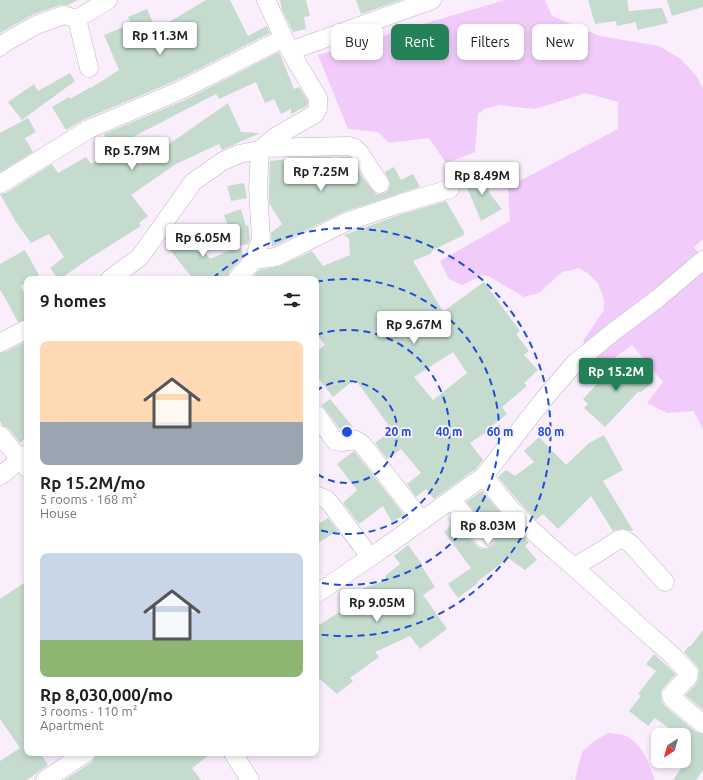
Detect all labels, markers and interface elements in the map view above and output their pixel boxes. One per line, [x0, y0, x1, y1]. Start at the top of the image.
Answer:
pin: Rp 11.3M [119, 22, 201, 56]
chip: Buy [331, 24, 383, 60]
chip: Rent [391, 24, 449, 60]
chip: Filters [457, 24, 524, 60]
chip: New [532, 24, 588, 60]
text: Rp 11.3M [132, 28, 188, 42]
pin: Rp 5.79M [91, 137, 173, 171]
text: Rp 5.79M [104, 143, 160, 157]
pin: Rp 7.25M [280, 158, 362, 192]
pin: Rp 8.49M [441, 162, 523, 196]
text: Rp 7.25M [293, 164, 349, 178]
text: Rp 8.49M [454, 168, 510, 182]
pin: Rp 6.05M [162, 224, 244, 258]
text: Rp 6.05M [175, 230, 231, 244]
icon: filters [281, 289, 303, 311]
text: 9 homes [40, 291, 106, 310]
pin: Rp 9.67M [373, 311, 455, 345]
text: Rp 9.67M [386, 317, 442, 331]
pin: Rp 15.2M [575, 358, 657, 392]
text: Rp 15.2M [588, 364, 644, 378]
icon: home [136, 367, 208, 439]
centre of rings [340, 425, 354, 439]
text: 20 m [385, 425, 411, 438]
text: 40 m [436, 425, 462, 438]
text: 60 m [487, 425, 513, 438]
text: 80 m [538, 425, 564, 438]
text: Rp 15.2M/mo [40, 473, 145, 492]
text: 5 rooms · 168 m² [40, 492, 137, 506]
text: House [40, 506, 77, 520]
pin: Rp 8.03M [447, 512, 529, 546]
text: Rp 8.03M [460, 518, 516, 532]
icon: home [136, 579, 208, 651]
pin: Rp 9.05M [336, 589, 418, 623]
text: Rp 9.05M [349, 595, 405, 609]
text: Rp 8,030,000/mo [40, 685, 173, 704]
text: 3 rooms · 110 m² [40, 704, 137, 718]
text: Apartment [40, 718, 104, 732]
north arrow [651, 728, 691, 768]
map controls [651, 728, 691, 768]

